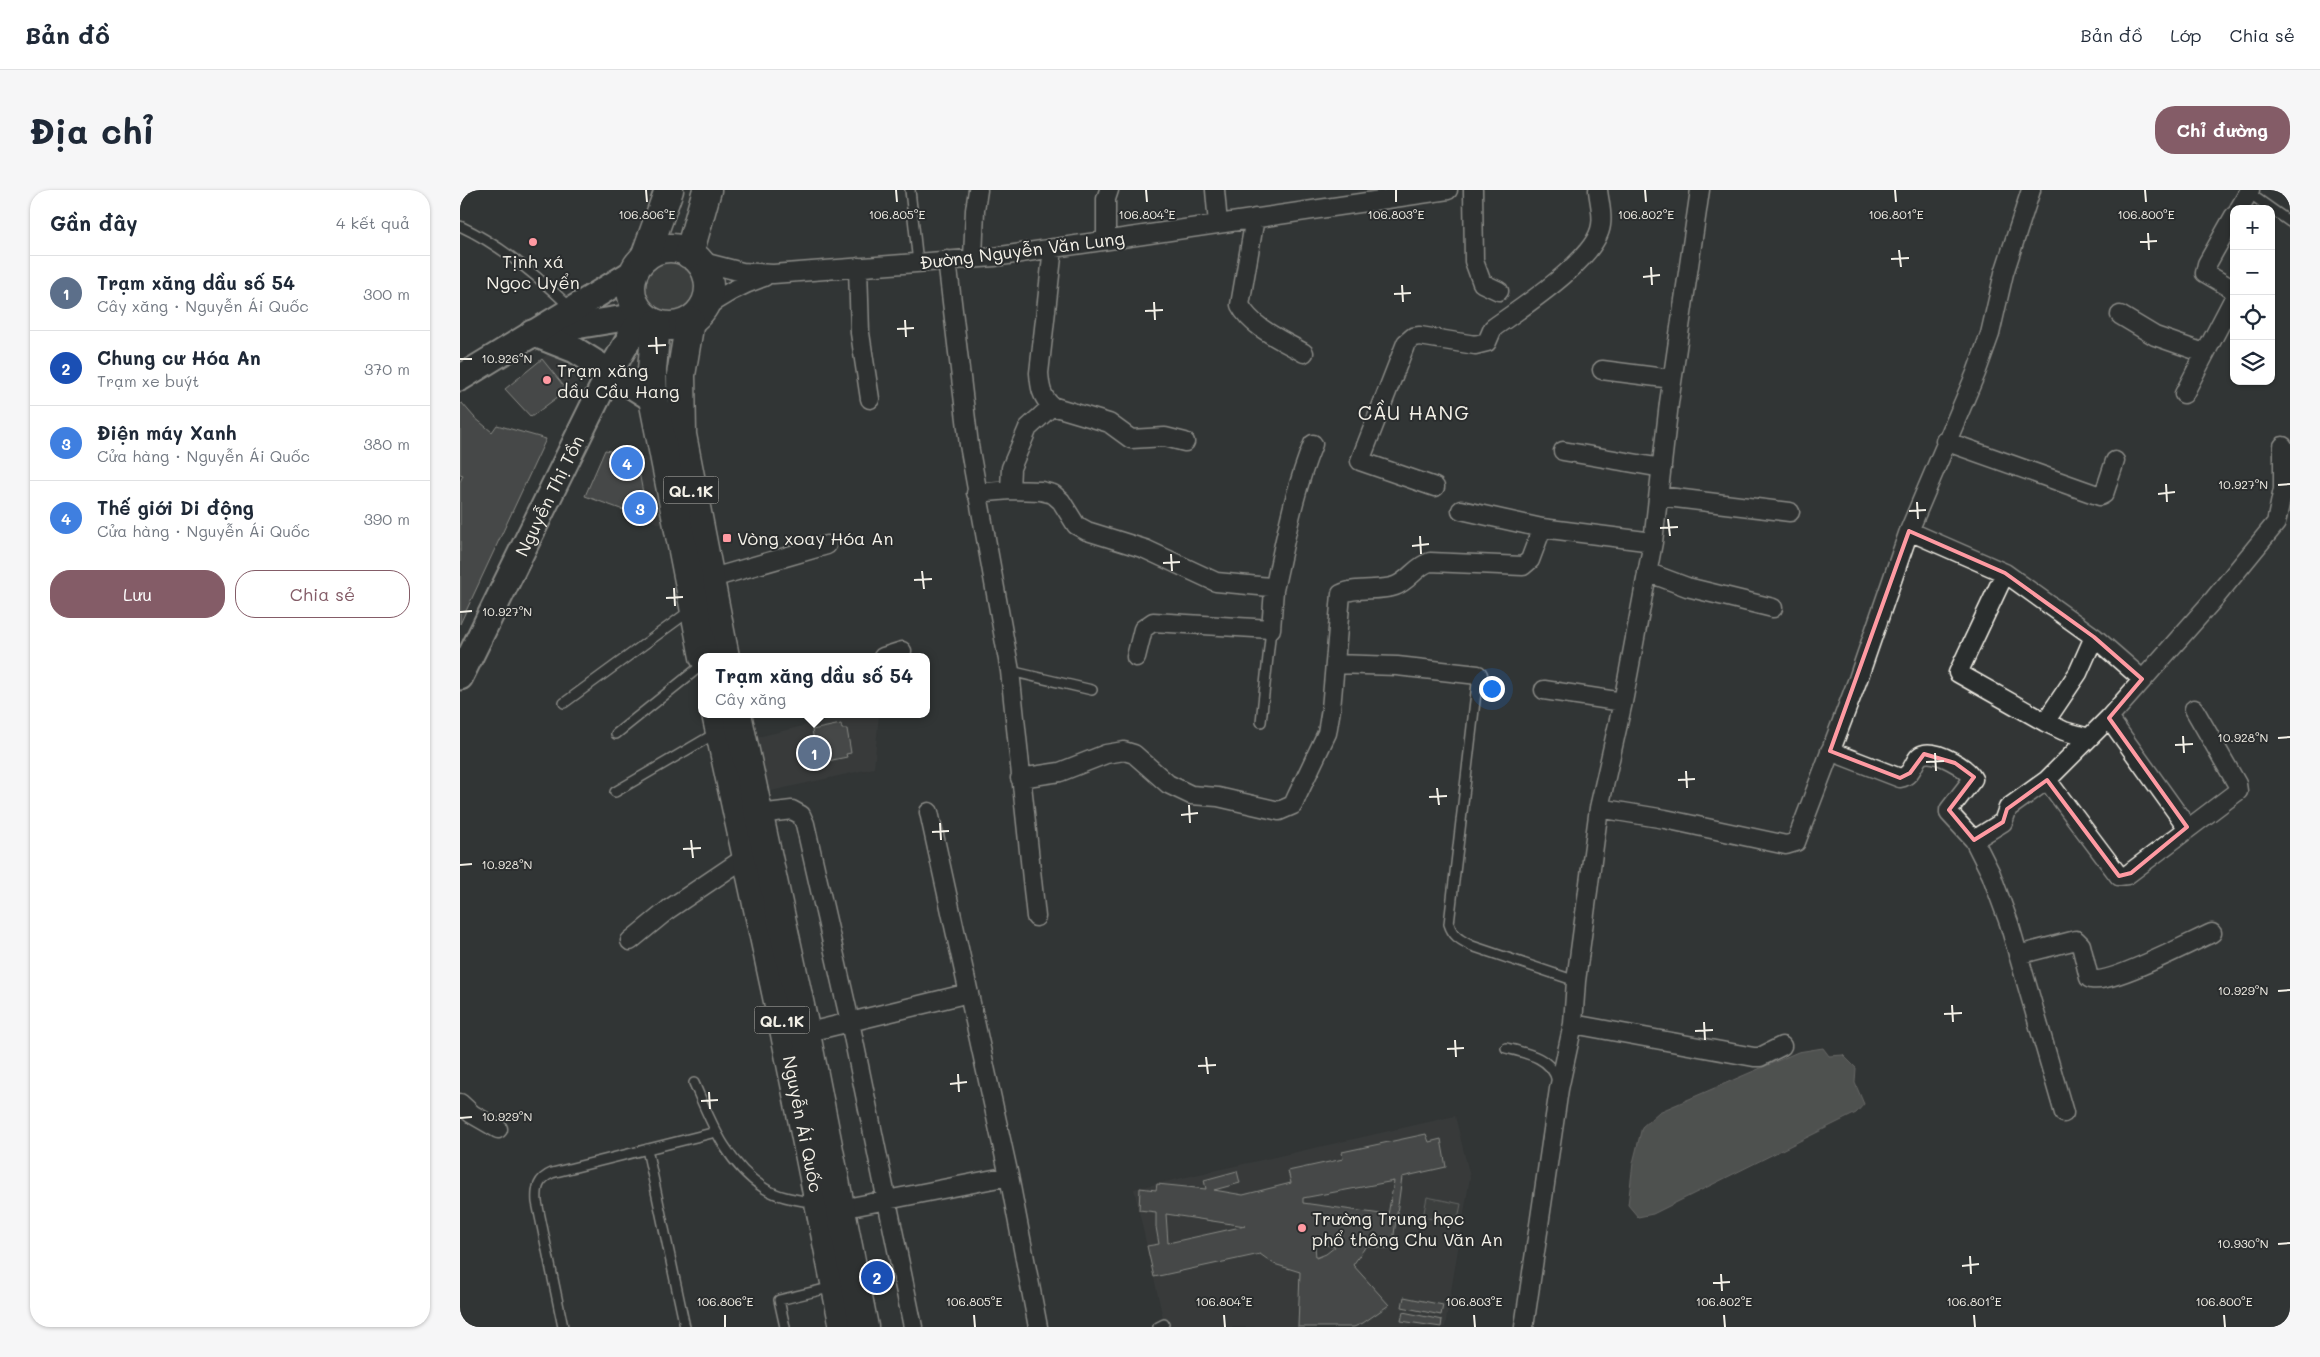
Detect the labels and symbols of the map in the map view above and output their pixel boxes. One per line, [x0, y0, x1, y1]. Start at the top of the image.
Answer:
text: 106.806°E [619, 206, 676, 222]
text: 106.805°E [869, 206, 925, 222]
text: 106.804°E [1119, 206, 1176, 222]
text: 106.803°E [1368, 206, 1425, 222]
text: 106.802°E [1618, 206, 1674, 222]
text: 106.801°E [1868, 206, 1924, 222]
text: 106.800°E [2117, 206, 2175, 222]
street label: Đường Nguyễn Văn Lung [918, 226, 1126, 274]
marker: Tịnh xá Ngọc Uyển [527, 236, 539, 248]
place label: Tịnh xá Ngọc Uyển [486, 249, 580, 294]
text: 10.926°N [482, 350, 532, 366]
place label: Trạm xăng dầu Cầu Hang [557, 358, 679, 403]
marker: Trạm xăng dầu Cầu Hang [541, 374, 553, 386]
district label: CẦU HANG [1358, 399, 1470, 425]
street label: Nguyễn Thị Tồn [509, 431, 589, 560]
pin: 4 [611, 444, 643, 482]
road number: QL.1K [664, 476, 718, 504]
text: 10.927°N [2218, 476, 2268, 492]
pin: 3 [624, 489, 656, 527]
place label: Vòng xoay Hóa An [737, 526, 893, 550]
marker: Vòng xoay Hóa An [721, 532, 733, 544]
text: 10.927°N [482, 603, 532, 619]
your location [1479, 676, 1505, 702]
text: 10.928°N [2218, 729, 2268, 745]
pin: 1 [798, 734, 830, 772]
text: 10.928°N [482, 856, 532, 872]
text: 10.929°N [2218, 982, 2268, 998]
road number: QL.1K [754, 1006, 810, 1034]
street label: Nguyễn Ái Quốc [778, 1053, 829, 1194]
text: 10.929°N [482, 1108, 532, 1124]
place label: Trường Trung học phổ thông Chu Văn An [1312, 1206, 1503, 1251]
marker: Trường Trung học phổ thông Chu Văn An [1296, 1222, 1308, 1234]
text: 10.930°N [2217, 1235, 2269, 1251]
pin: 2 [861, 1258, 893, 1296]
text: 106.806°E [697, 1293, 754, 1309]
text: 106.805°E [946, 1293, 1002, 1309]
text: 106.804°E [1196, 1293, 1253, 1309]
text: 106.803°E [1446, 1293, 1503, 1309]
text: 106.802°E [1696, 1293, 1752, 1309]
text: 106.801°E [1946, 1293, 2002, 1309]
text: 106.800°E [2195, 1293, 2253, 1309]

